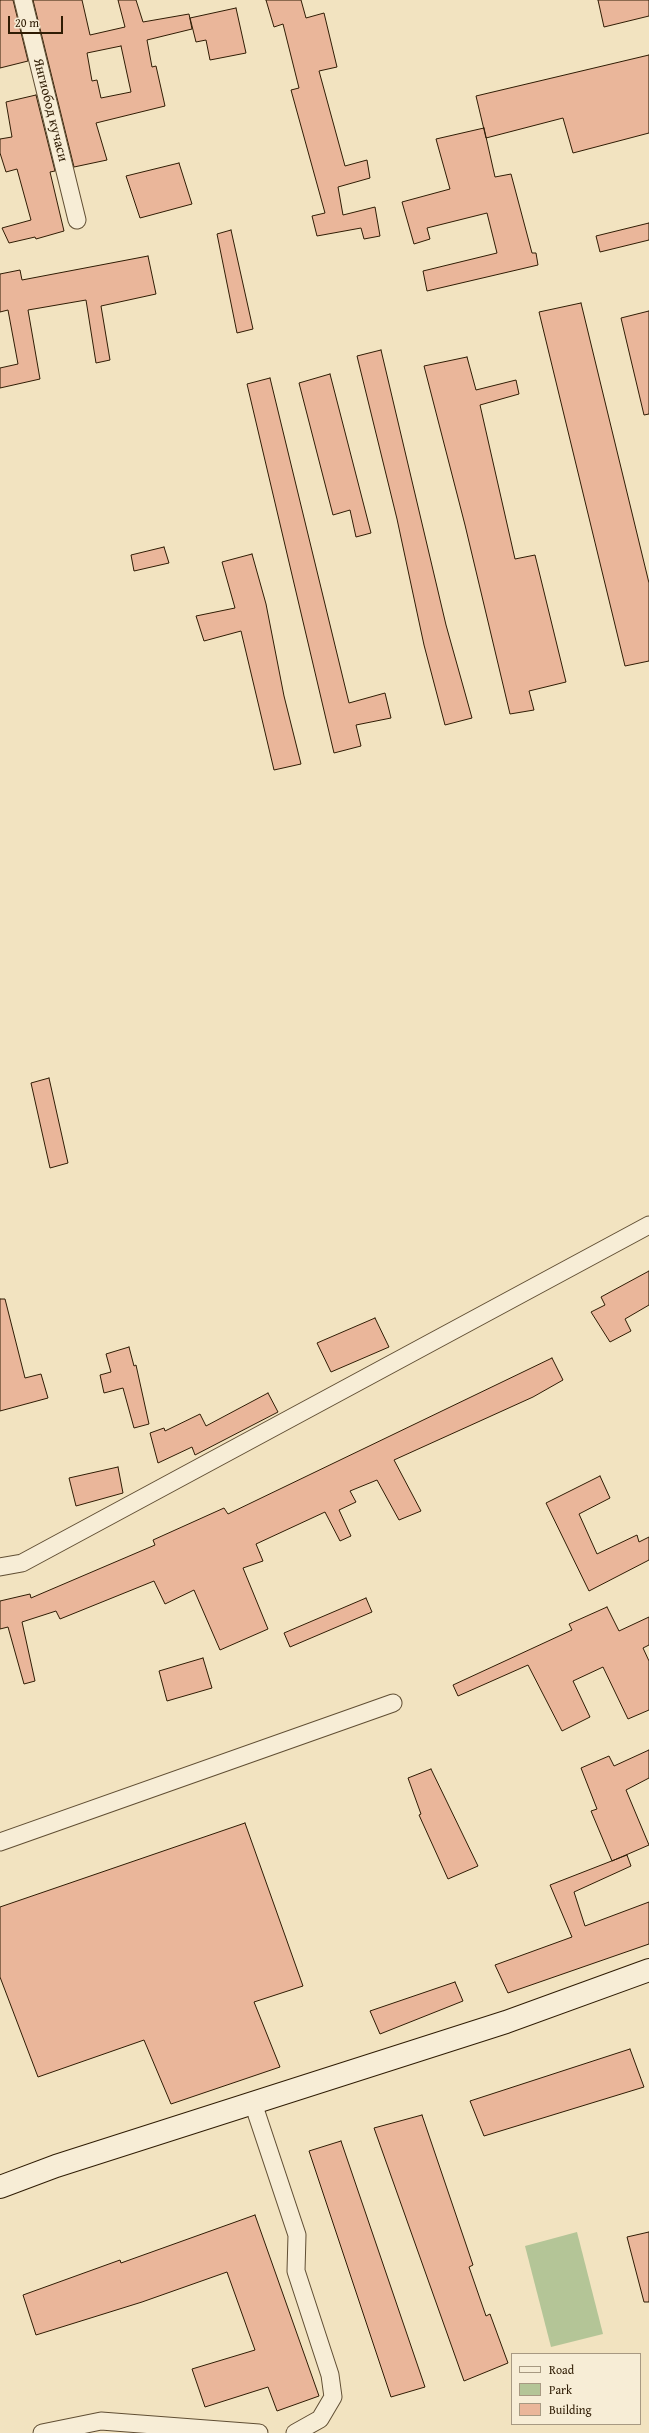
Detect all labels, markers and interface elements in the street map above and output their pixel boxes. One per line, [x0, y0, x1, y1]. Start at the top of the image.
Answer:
scale bar [10, 8, 65, 34]
text: 20 m [15, 14, 39, 31]
street label: Янгиобод кучаси [29, 57, 71, 163]
legend [511, 2353, 641, 2425]
text: Road [549, 2361, 574, 2378]
text: Park [549, 2381, 572, 2398]
text: Building [549, 2401, 592, 2418]

